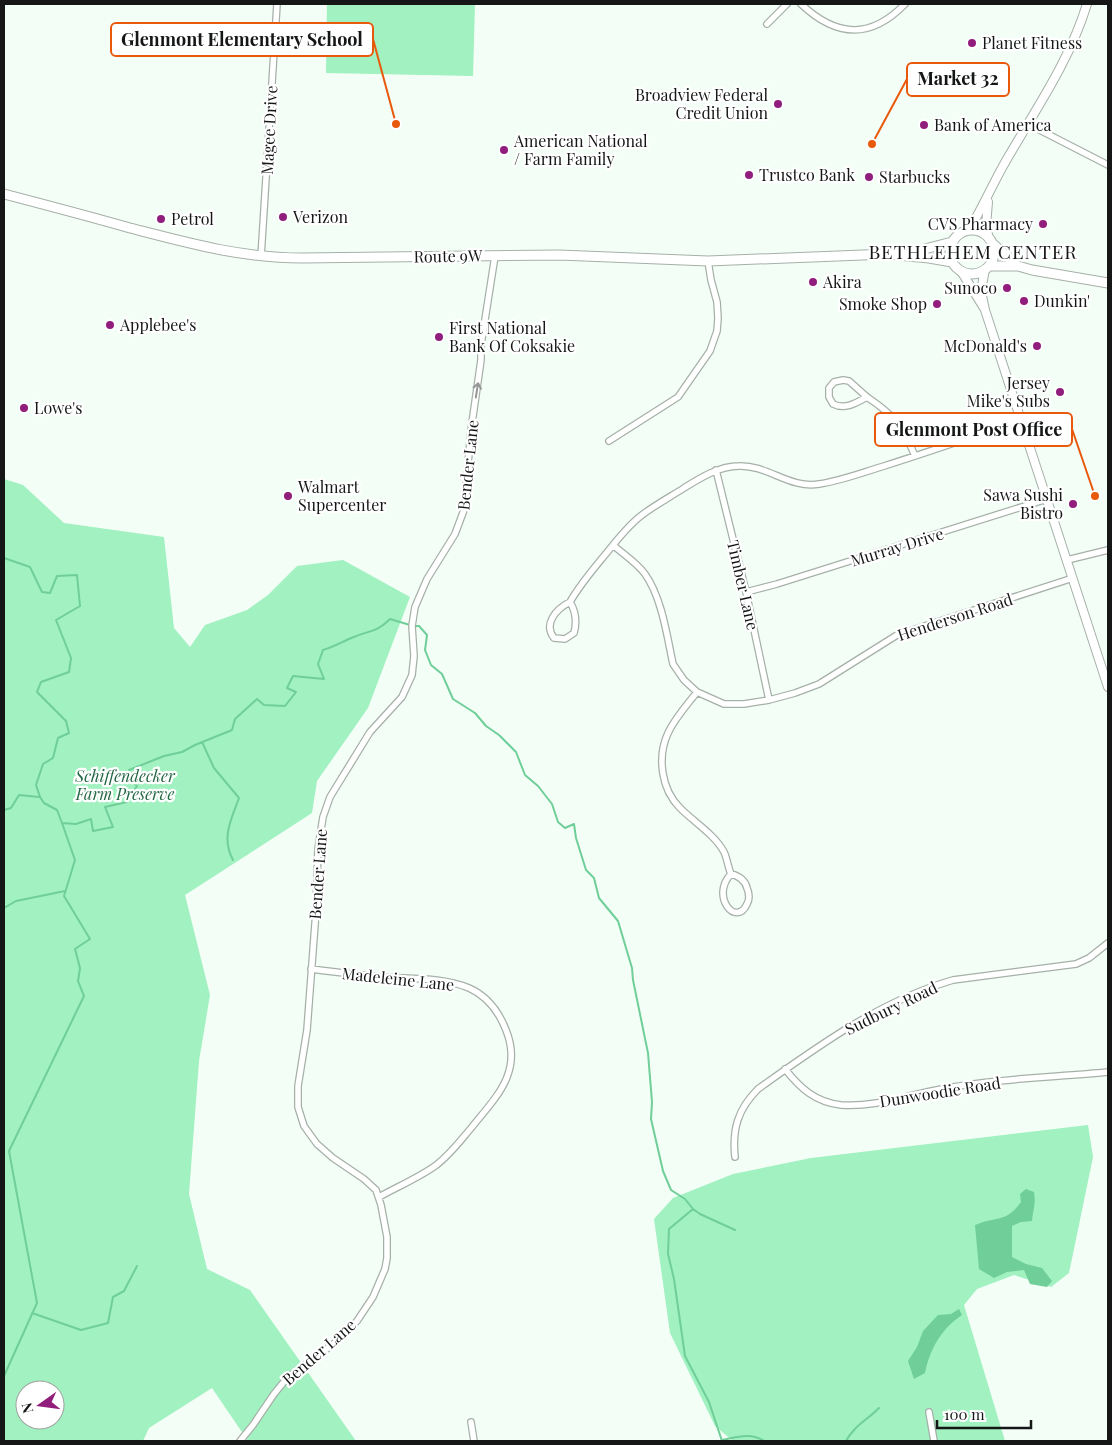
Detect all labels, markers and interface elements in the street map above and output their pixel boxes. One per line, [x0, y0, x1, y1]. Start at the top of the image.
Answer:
callout: Glenmont Elementary School [111, 23, 373, 56]
text: Glenmont Elementary School [121, 27, 363, 51]
place label: Planet Fitness [982, 32, 1082, 53]
marker: Planet Fitness [966, 37, 978, 49]
callout: Market 32 [907, 63, 1009, 96]
text: Market 32 [917, 66, 999, 90]
place label: Broadview Federal Credit Union [635, 84, 768, 123]
street label: Magee Drive [256, 85, 281, 175]
marker: Broadview Federal Credit Union [772, 98, 784, 110]
place label: Bank of America [934, 114, 1052, 135]
marker: Bank of America [918, 119, 930, 131]
place label: American National / Farm Family [513, 130, 648, 169]
marker: American National / Farm Family [498, 144, 510, 156]
place label: Trustco Bank [759, 164, 855, 185]
place label: Starbucks [879, 166, 950, 187]
marker: Trustco Bank [743, 169, 755, 181]
marker: Starbucks [863, 171, 875, 183]
place label: Verizon [292, 206, 348, 227]
place label: Petrol [171, 208, 214, 229]
marker: Verizon [277, 211, 289, 223]
marker: Petrol [155, 213, 167, 225]
place label: CVS Pharmacy [928, 213, 1033, 234]
marker: CVS Pharmacy [1037, 218, 1049, 230]
district label: BETHLEHEM CENTER [868, 238, 1078, 264]
street label: Route 9W [413, 244, 483, 267]
place label: Akira [822, 271, 862, 292]
marker: Akira [807, 276, 819, 288]
place label: Sunoco [944, 277, 997, 298]
marker: Sunoco [1001, 282, 1013, 294]
place label: Dunkin' [1034, 290, 1090, 311]
place label: Smoke Shop [839, 293, 927, 314]
marker: Dunkin' [1018, 295, 1030, 307]
marker: Smoke Shop [931, 298, 943, 310]
place label: Applebee's [119, 314, 196, 335]
place label: First National Bank Of Coksakie [449, 317, 575, 356]
marker: Applebee's [104, 319, 116, 331]
marker: First National Bank Of Coksakie [433, 331, 445, 343]
place label: McDonald's [944, 335, 1027, 356]
marker: McDonald's [1031, 340, 1043, 352]
place label: Jersey Mike's Subs [967, 372, 1050, 411]
one-way arrow [472, 382, 482, 398]
marker: Jersey Mike's Subs [1054, 386, 1066, 398]
place label: Lowe's [34, 397, 82, 418]
marker: Lowe's [18, 402, 30, 414]
callout: Glenmont Post Office [875, 413, 1072, 446]
text: Glenmont Post Office [886, 417, 1062, 441]
street label: Bender Lane [452, 419, 483, 511]
place label: Walmart Supercenter [297, 476, 386, 515]
place label: Sawa Sushi Bistro [983, 484, 1063, 523]
marker: Walmart Supercenter [282, 490, 294, 502]
marker: Sawa Sushi Bistro [1067, 498, 1079, 510]
street label: Murray Drive [848, 522, 946, 571]
street label: Timber Lane [723, 538, 764, 632]
street label: Henderson Road [895, 588, 1015, 645]
park label: Schiffendecker Farm Preserve [74, 765, 176, 804]
street label: Bender Lane [304, 828, 331, 920]
street label: Madeleine Lane [341, 962, 455, 995]
street label: Sudbury Road [841, 976, 941, 1039]
street label: Dunwoodie Road [878, 1072, 1002, 1111]
street label: Bender Lane [278, 1314, 360, 1389]
north arrow [15, 1380, 65, 1430]
scale bar [937, 1398, 1031, 1430]
text: N [16, 1401, 37, 1415]
text: 100 m [944, 1404, 985, 1424]

